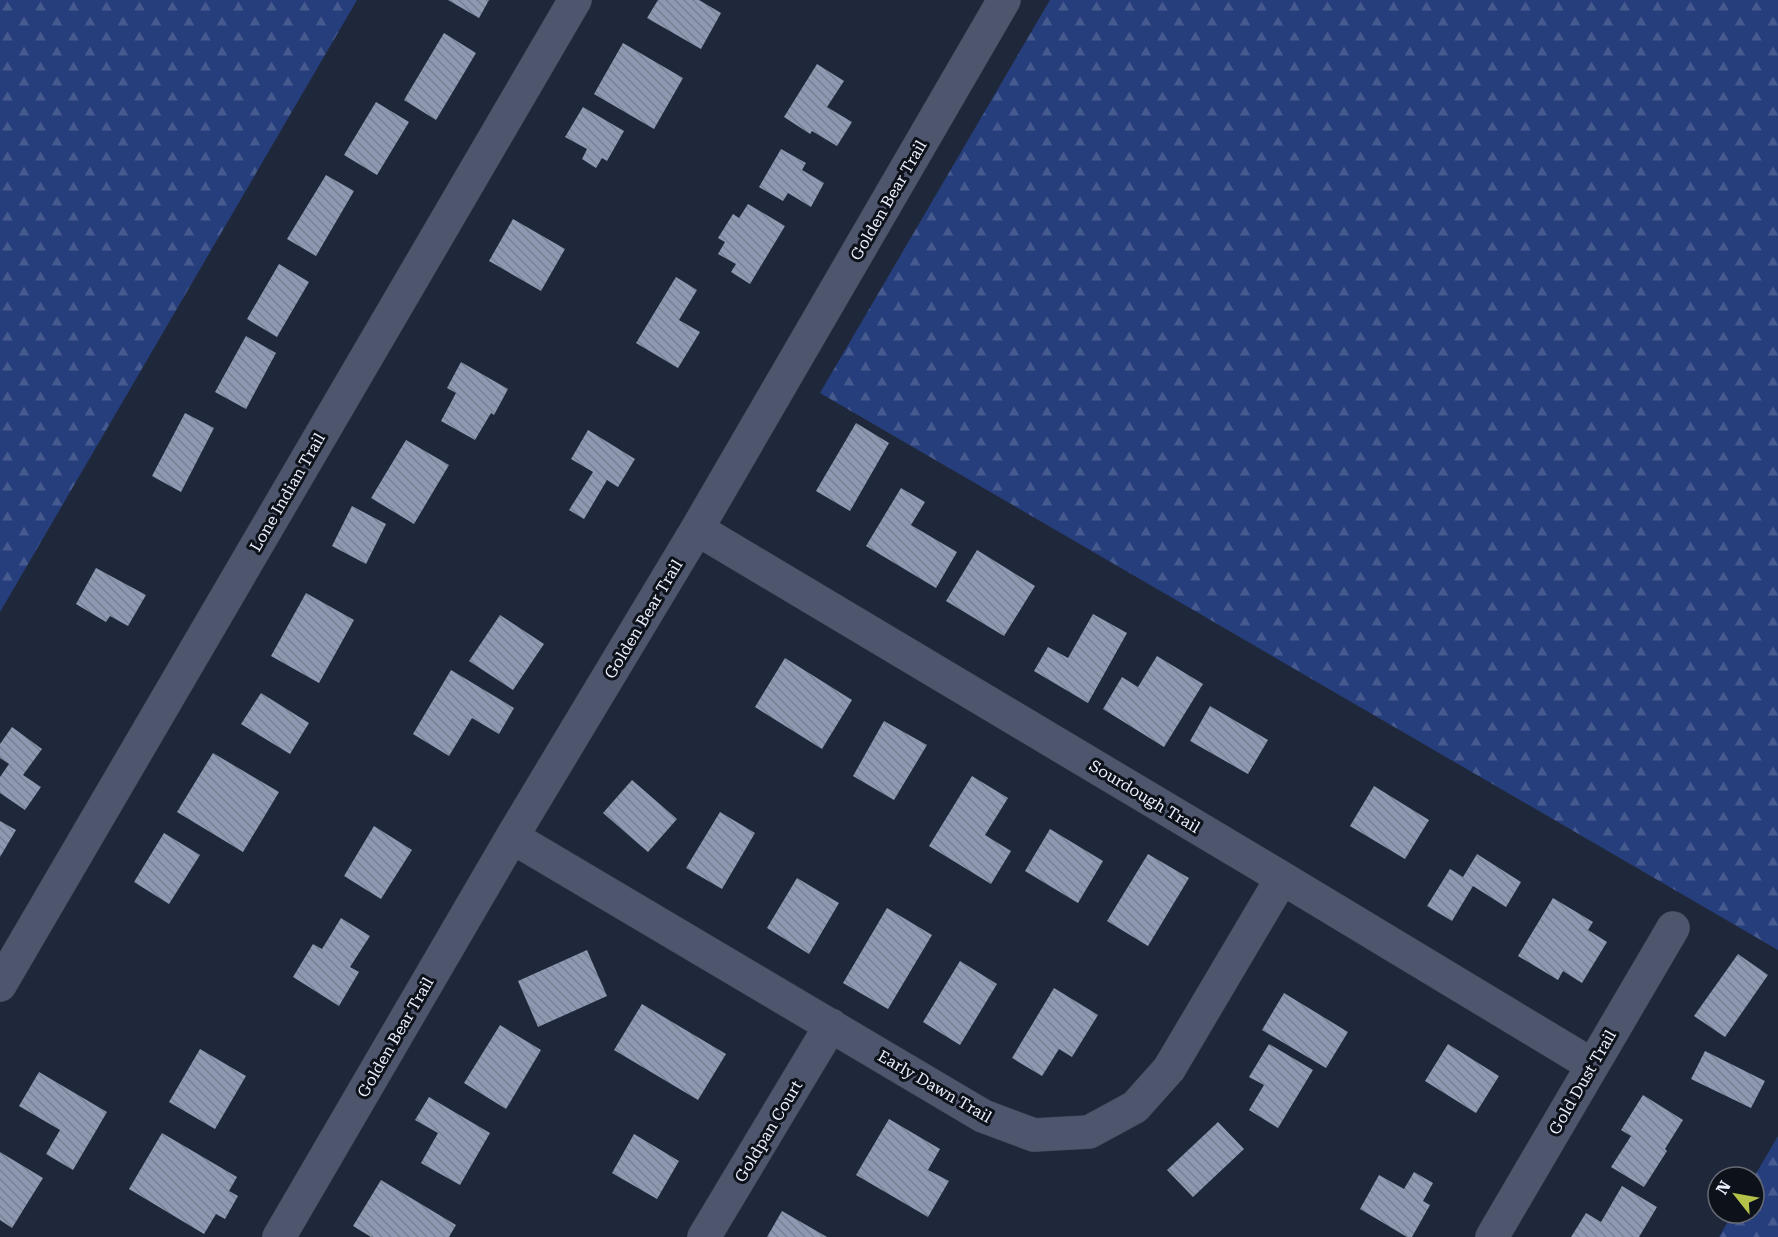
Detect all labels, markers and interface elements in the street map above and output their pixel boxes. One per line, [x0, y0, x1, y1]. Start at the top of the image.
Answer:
street label: Golden Bear Trail [846, 137, 931, 264]
street label: Lone Indian Trail [246, 430, 329, 555]
street label: Golden Bear Trail [600, 556, 686, 682]
street label: Sourdough Trail [1086, 756, 1204, 837]
street label: Golden Bear Trail [353, 974, 438, 1101]
street label: Gold Dust Trail [1545, 1027, 1620, 1138]
street label: Early Dawn Trail [875, 1046, 995, 1127]
street label: Goldpan Court [731, 1077, 806, 1186]
north arrow [1706, 1165, 1766, 1225]
text: N [1712, 1177, 1735, 1198]

